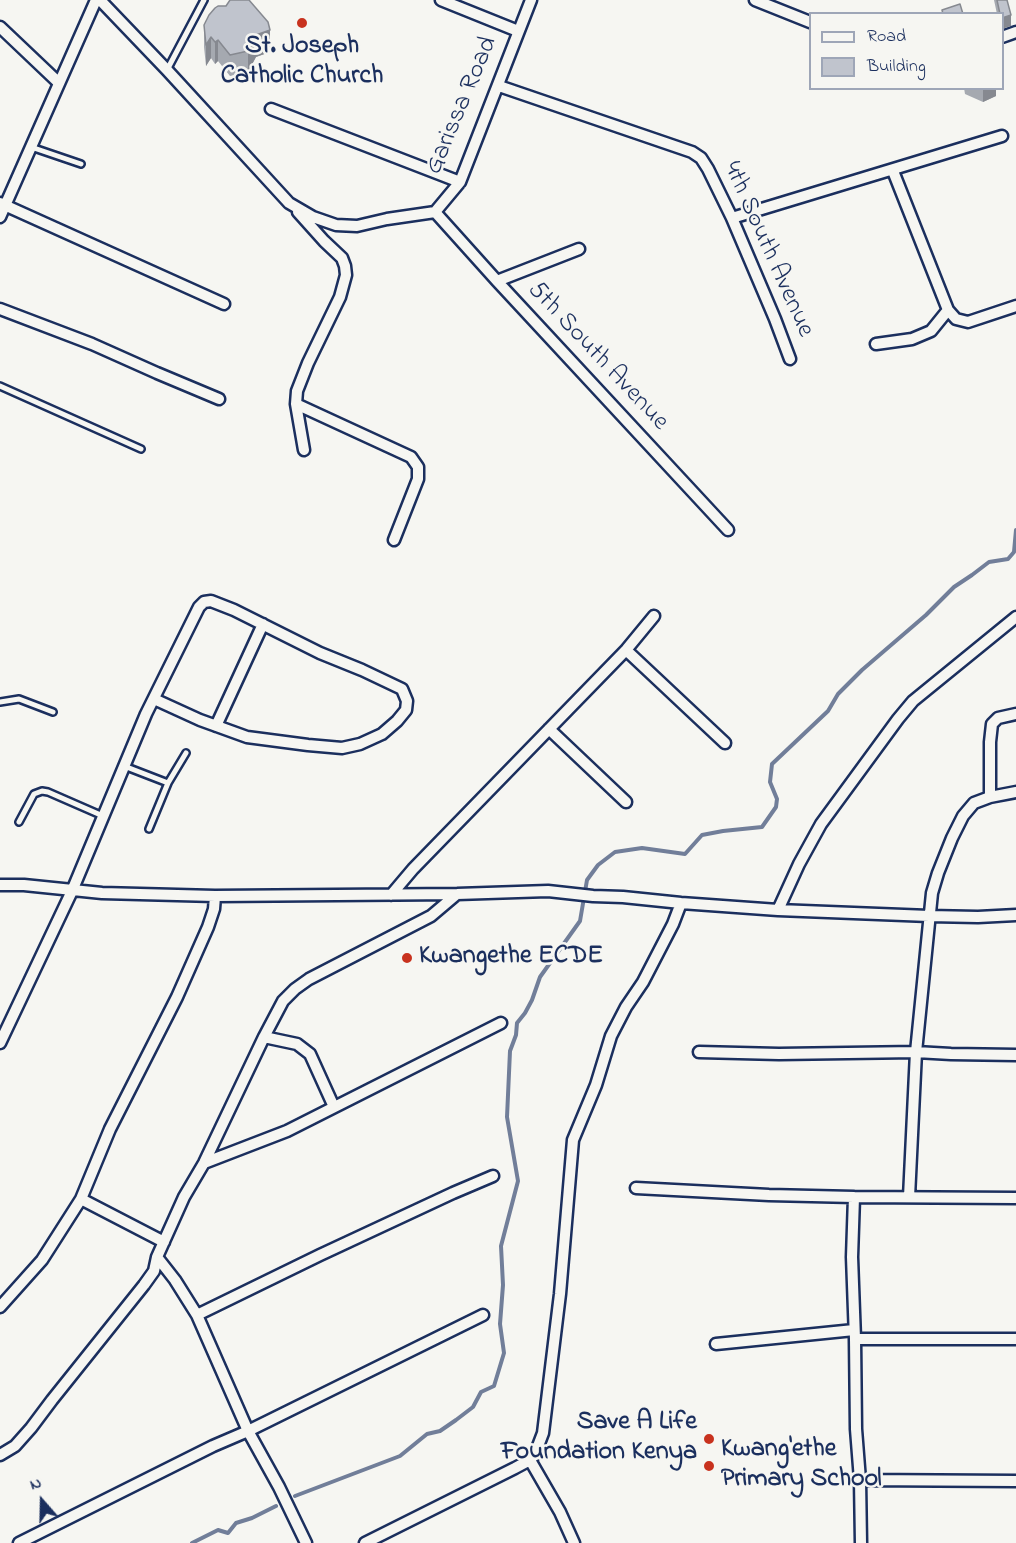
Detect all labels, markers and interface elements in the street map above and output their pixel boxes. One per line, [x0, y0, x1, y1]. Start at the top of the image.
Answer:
legend [809, 12, 1004, 90]
marker: St. Joseph Catholic Church [295, 16, 309, 30]
text: Road [867, 24, 906, 50]
place label: St. Joseph Catholic Church [221, 32, 383, 94]
street label: Garissa Road [420, 32, 506, 180]
text: Building [867, 54, 926, 80]
street label: 4th South Avenue [714, 157, 820, 343]
street label: 5th South Avenue [520, 276, 674, 438]
place label: Kwangethe ECDE [419, 942, 603, 974]
marker: Kwangethe ECDE [400, 951, 414, 965]
place label: Save A Life Foundation Kenya [501, 1408, 697, 1470]
marker: Save A Life Foundation Kenya [702, 1432, 716, 1446]
place label: Kwang'ethe Primary School [721, 1435, 882, 1496]
marker: Kwang'ethe Primary School [702, 1459, 716, 1473]
north arrow [12, 1471, 72, 1531]
text: N [27, 1471, 45, 1497]

